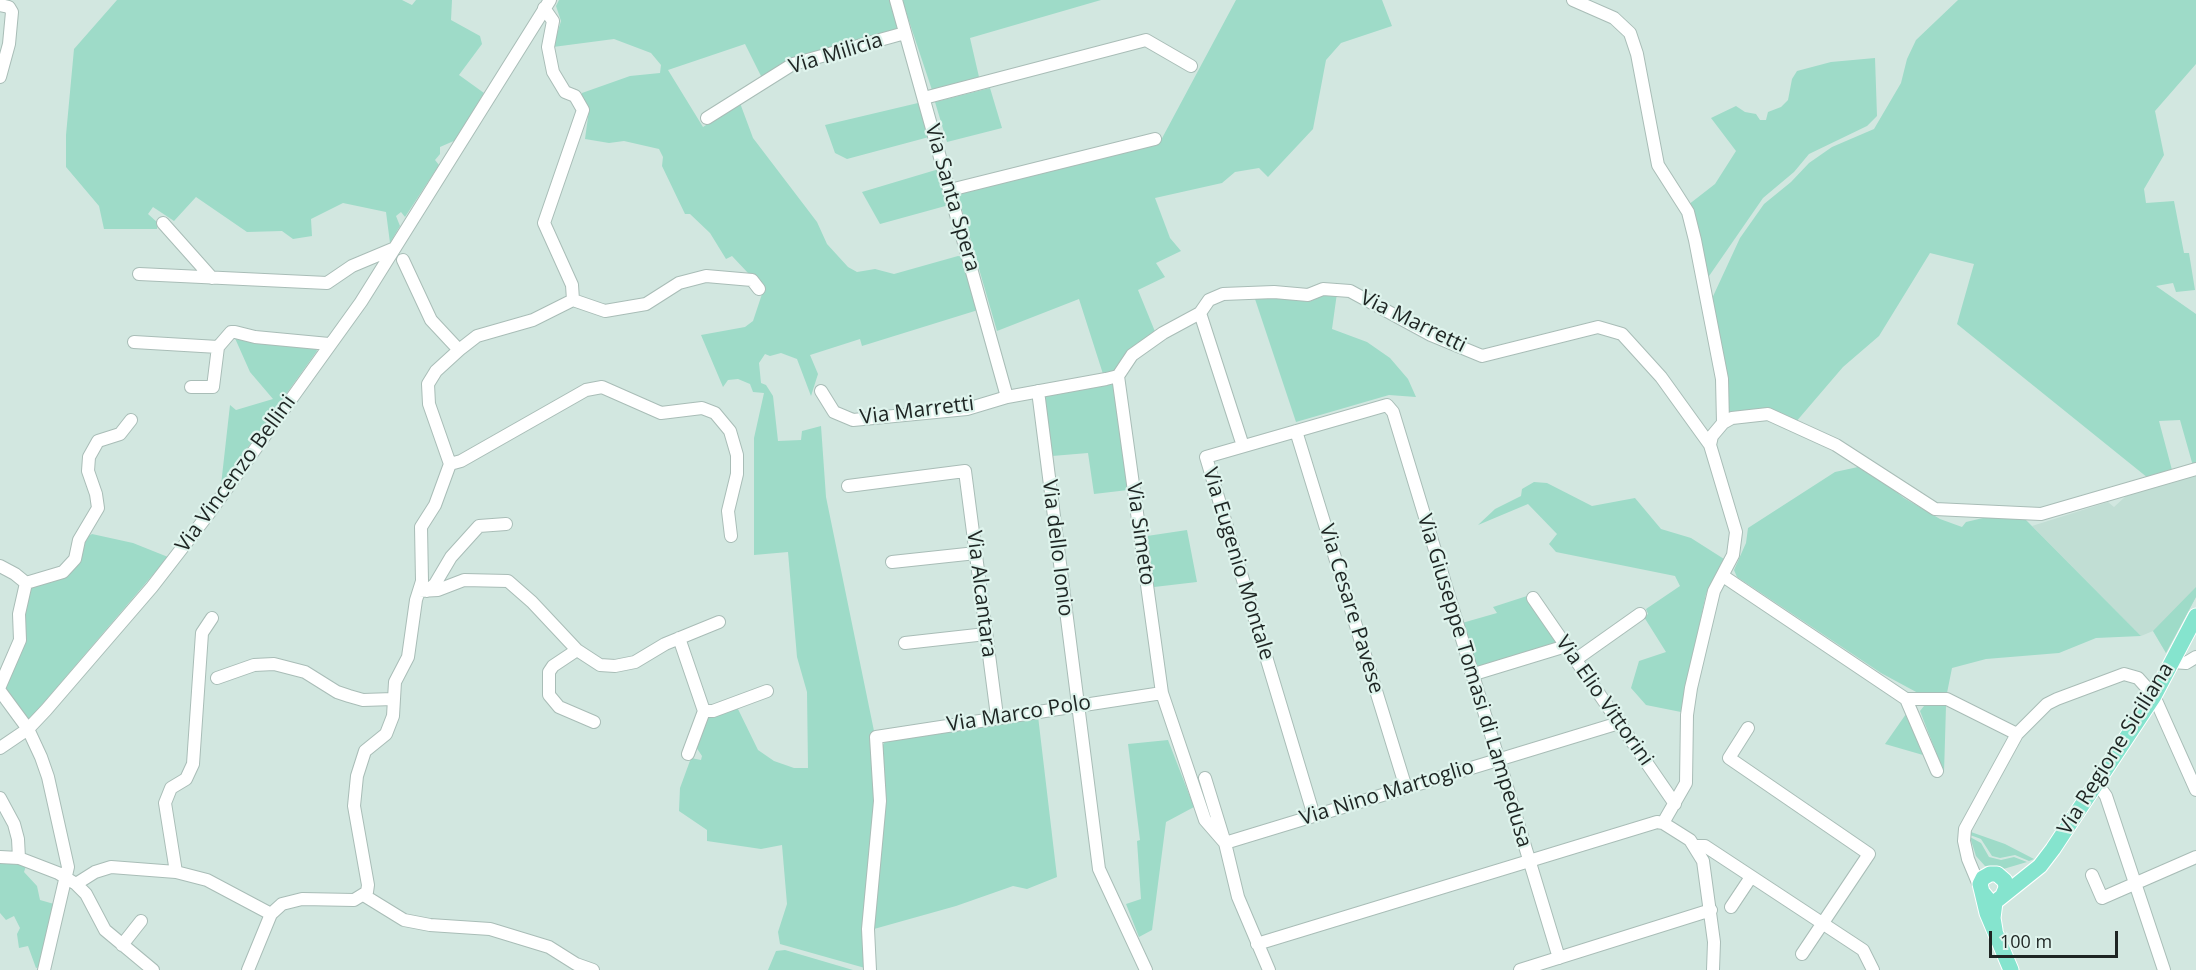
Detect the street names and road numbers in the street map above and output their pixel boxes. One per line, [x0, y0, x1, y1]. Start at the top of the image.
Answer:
street label: Via Milicia [786, 28, 886, 80]
street label: Via Santa Spera [919, 121, 985, 275]
street label: Via Marretti [1356, 286, 1470, 358]
street label: Via Vincenzo Bellini [171, 391, 301, 557]
street label: Via Marretti [859, 392, 975, 430]
street label: Via Eugenio Montale [1197, 465, 1279, 663]
street label: Via dello Ionio [1036, 478, 1078, 618]
street label: Via Simeto [1120, 481, 1160, 587]
street label: Via Giuseppe Tomasi di Lampedusa [1411, 511, 1537, 851]
street label: Via Cesare Pavese [1313, 521, 1389, 697]
street label: Via Alcantara [961, 529, 1001, 659]
street label: Via Elio Vittorini [1550, 631, 1658, 771]
street label: Via Regione Siciliana [2053, 658, 2179, 840]
street label: Via Marco Polo [945, 690, 1093, 738]
street label: Via Nino Martoglio [1297, 755, 1477, 831]

